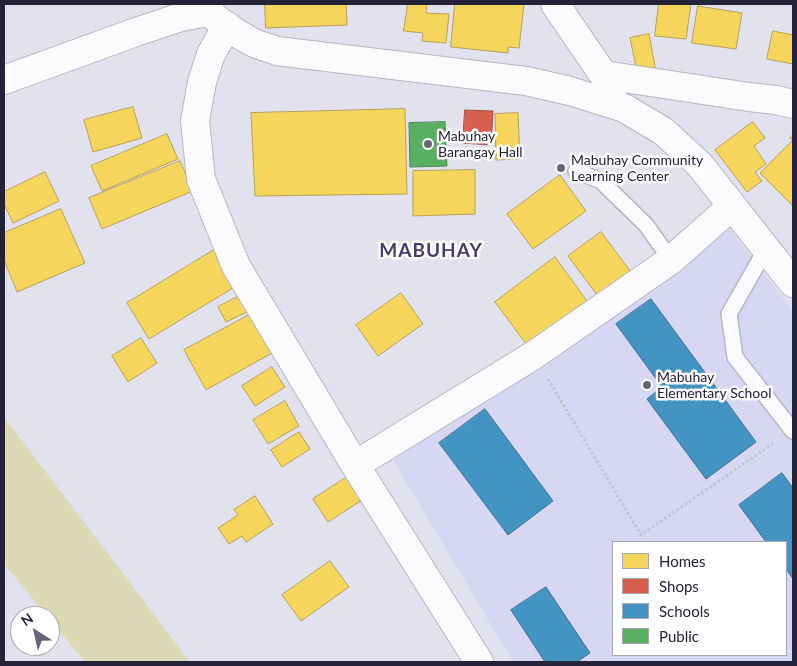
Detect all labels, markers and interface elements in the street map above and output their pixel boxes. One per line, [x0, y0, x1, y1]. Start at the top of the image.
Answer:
place label: Mabuhay Barangay Hall [438, 128, 523, 160]
marker: Mabuhay Barangay Hall [422, 138, 434, 150]
place label: Mabuhay Community Learning Center [571, 152, 703, 184]
marker: Mabuhay Community Learning Center [555, 162, 567, 174]
district label: MABUHAY [378, 240, 484, 262]
place label: Mabuhay Elementary School [657, 369, 771, 402]
marker: Mabuhay Elementary School [641, 379, 653, 391]
legend [612, 541, 787, 656]
text: Homes [659, 552, 705, 570]
text: Shops [659, 577, 699, 595]
text: Schools [659, 602, 710, 620]
north arrow [10, 606, 60, 656]
text: N [17, 609, 36, 629]
text: Public [659, 627, 699, 645]

